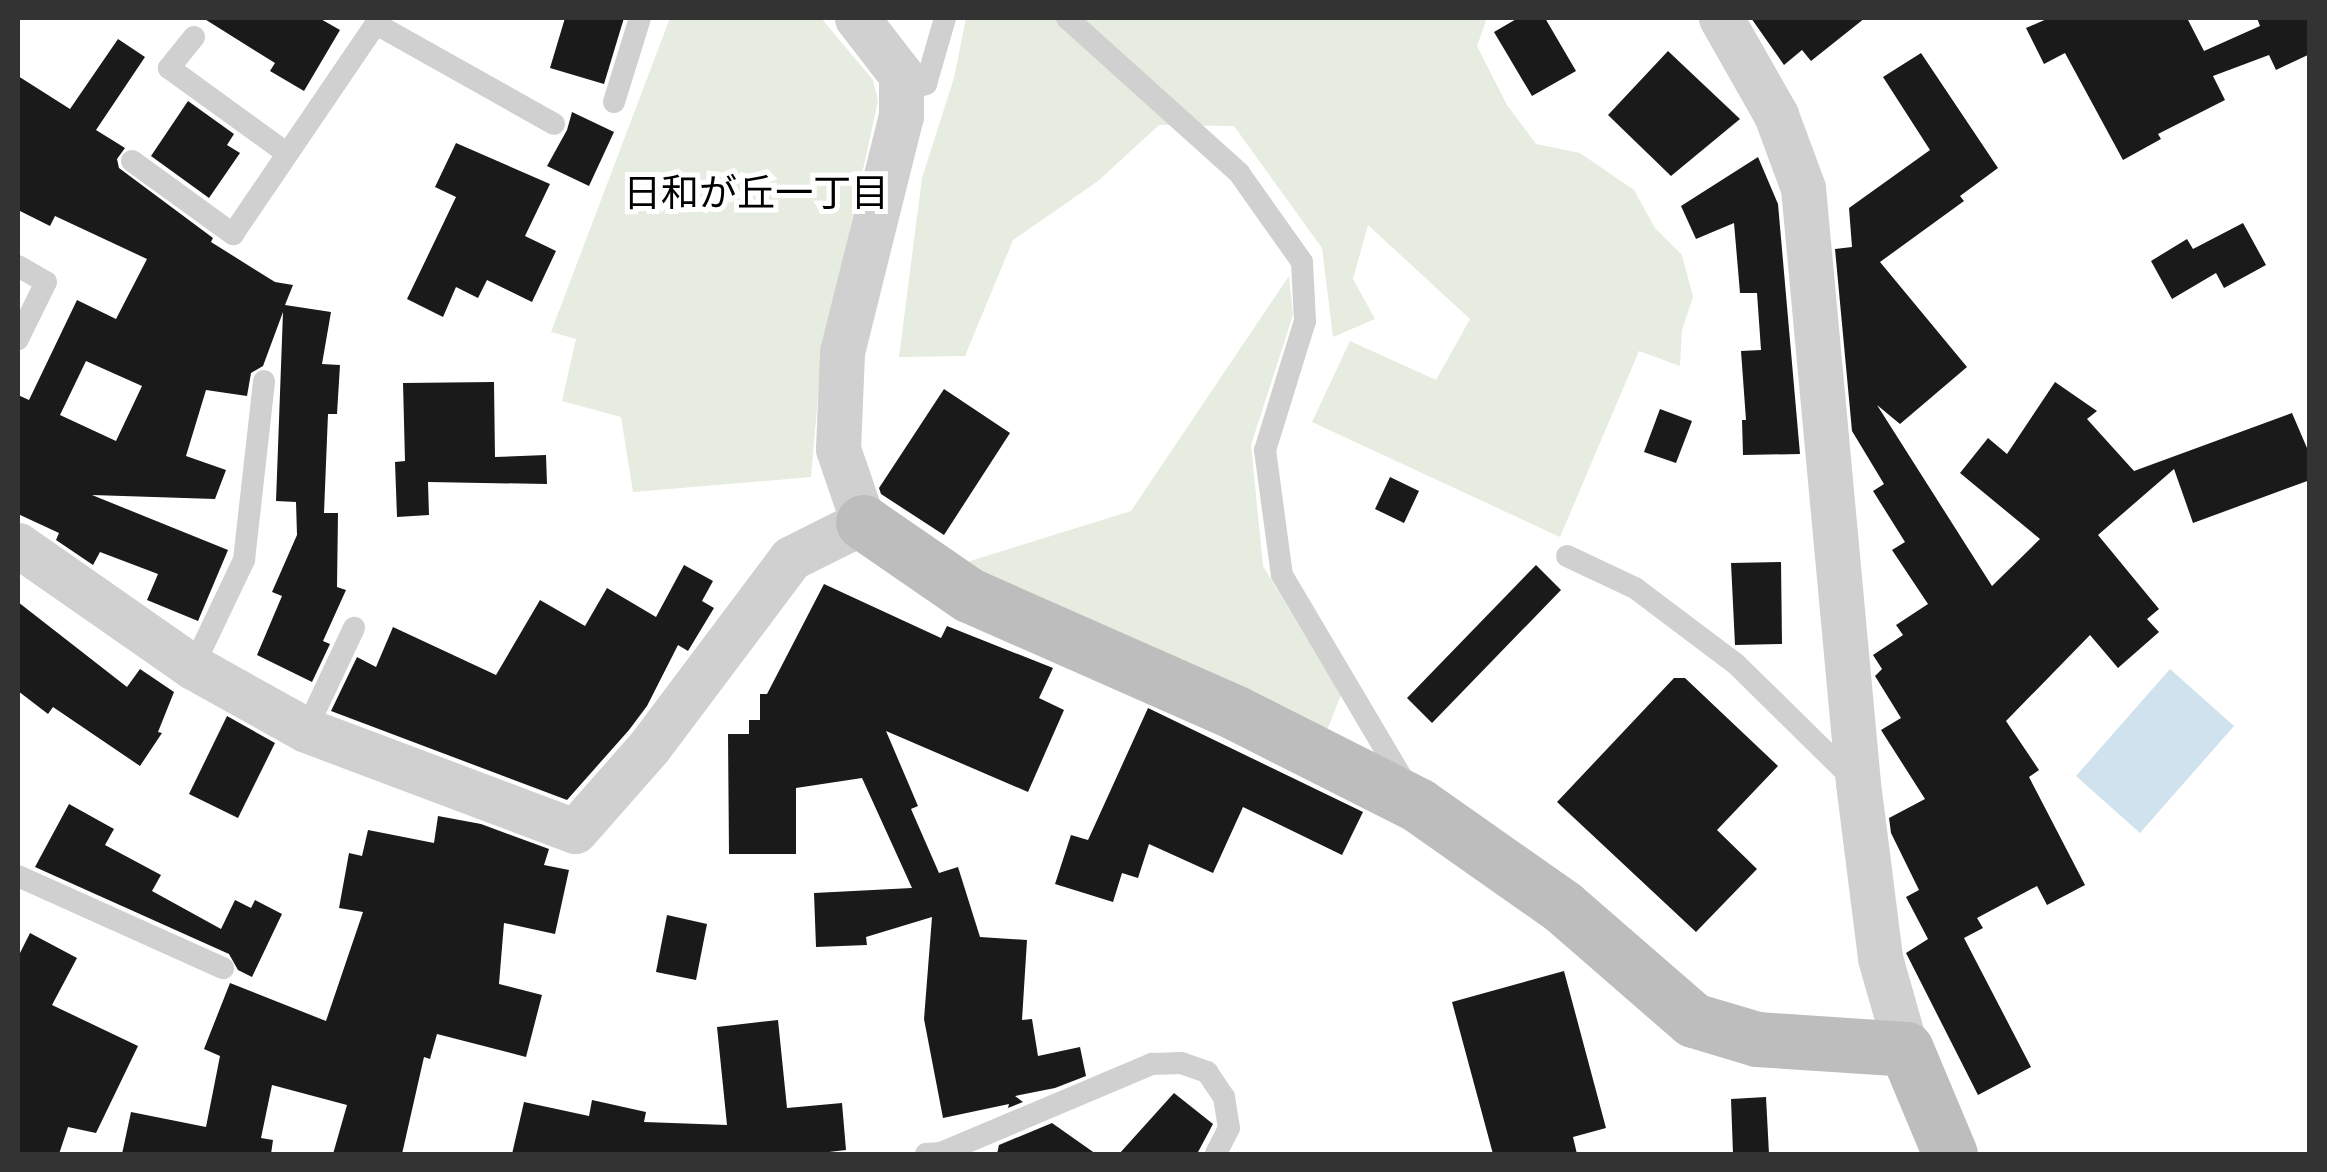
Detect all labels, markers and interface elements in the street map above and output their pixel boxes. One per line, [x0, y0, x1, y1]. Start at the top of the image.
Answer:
district label: 日和が丘一丁目 [623, 169, 889, 215]

